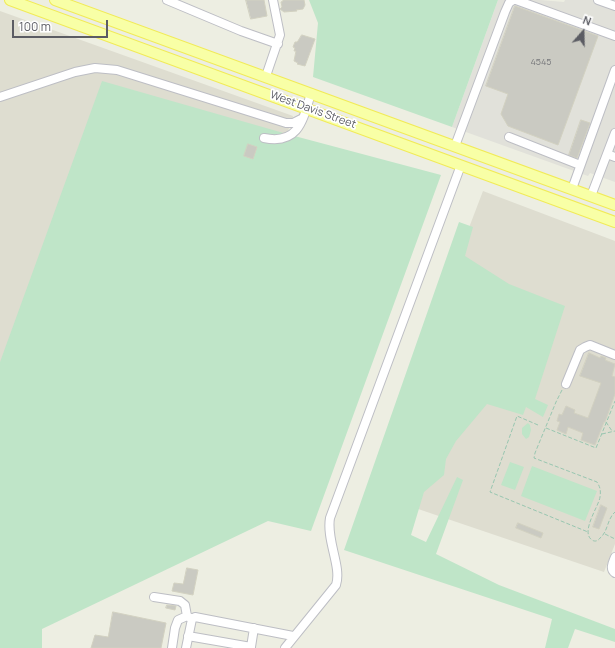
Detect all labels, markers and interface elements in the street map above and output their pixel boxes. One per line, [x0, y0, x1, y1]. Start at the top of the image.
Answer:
scale bar [14, 12, 110, 38]
north arrow [563, 12, 603, 52]
text: N [581, 12, 594, 29]
text: 100 m [19, 18, 51, 35]
house number: 4545 [530, 57, 552, 67]
street label: West Davis Street [268, 88, 358, 132]

